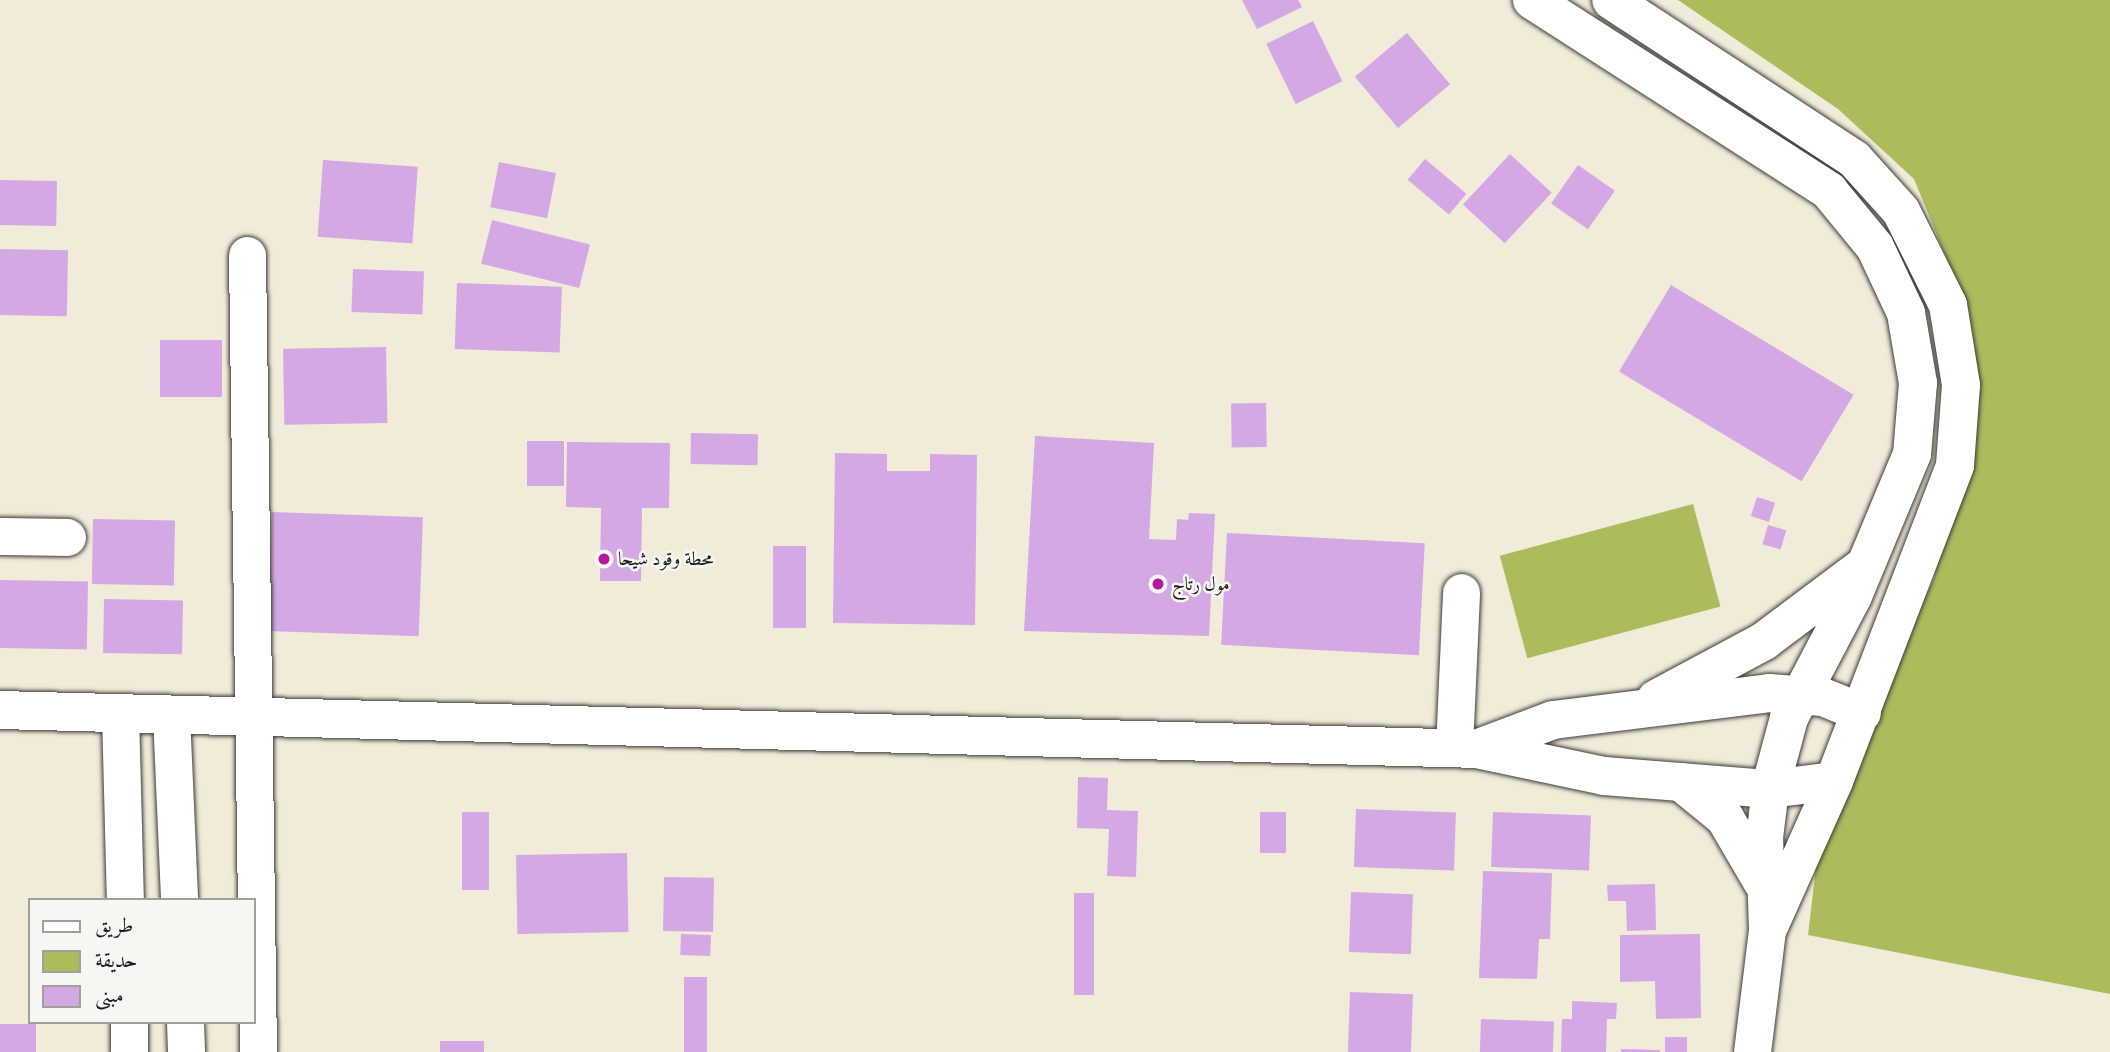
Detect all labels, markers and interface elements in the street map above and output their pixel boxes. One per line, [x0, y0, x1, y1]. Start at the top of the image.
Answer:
place label: محطة وقود شيحا [618, 548, 714, 570]
marker: محطة وقود شيحا [596, 551, 612, 567]
place label: مول رتاج [1172, 573, 1230, 595]
marker: مول رتاج [1150, 576, 1166, 592]
legend [28, 898, 256, 1024]
text: طريق [95, 912, 133, 938]
text: حديقة [95, 947, 138, 973]
text: مبنى [95, 982, 124, 1008]

